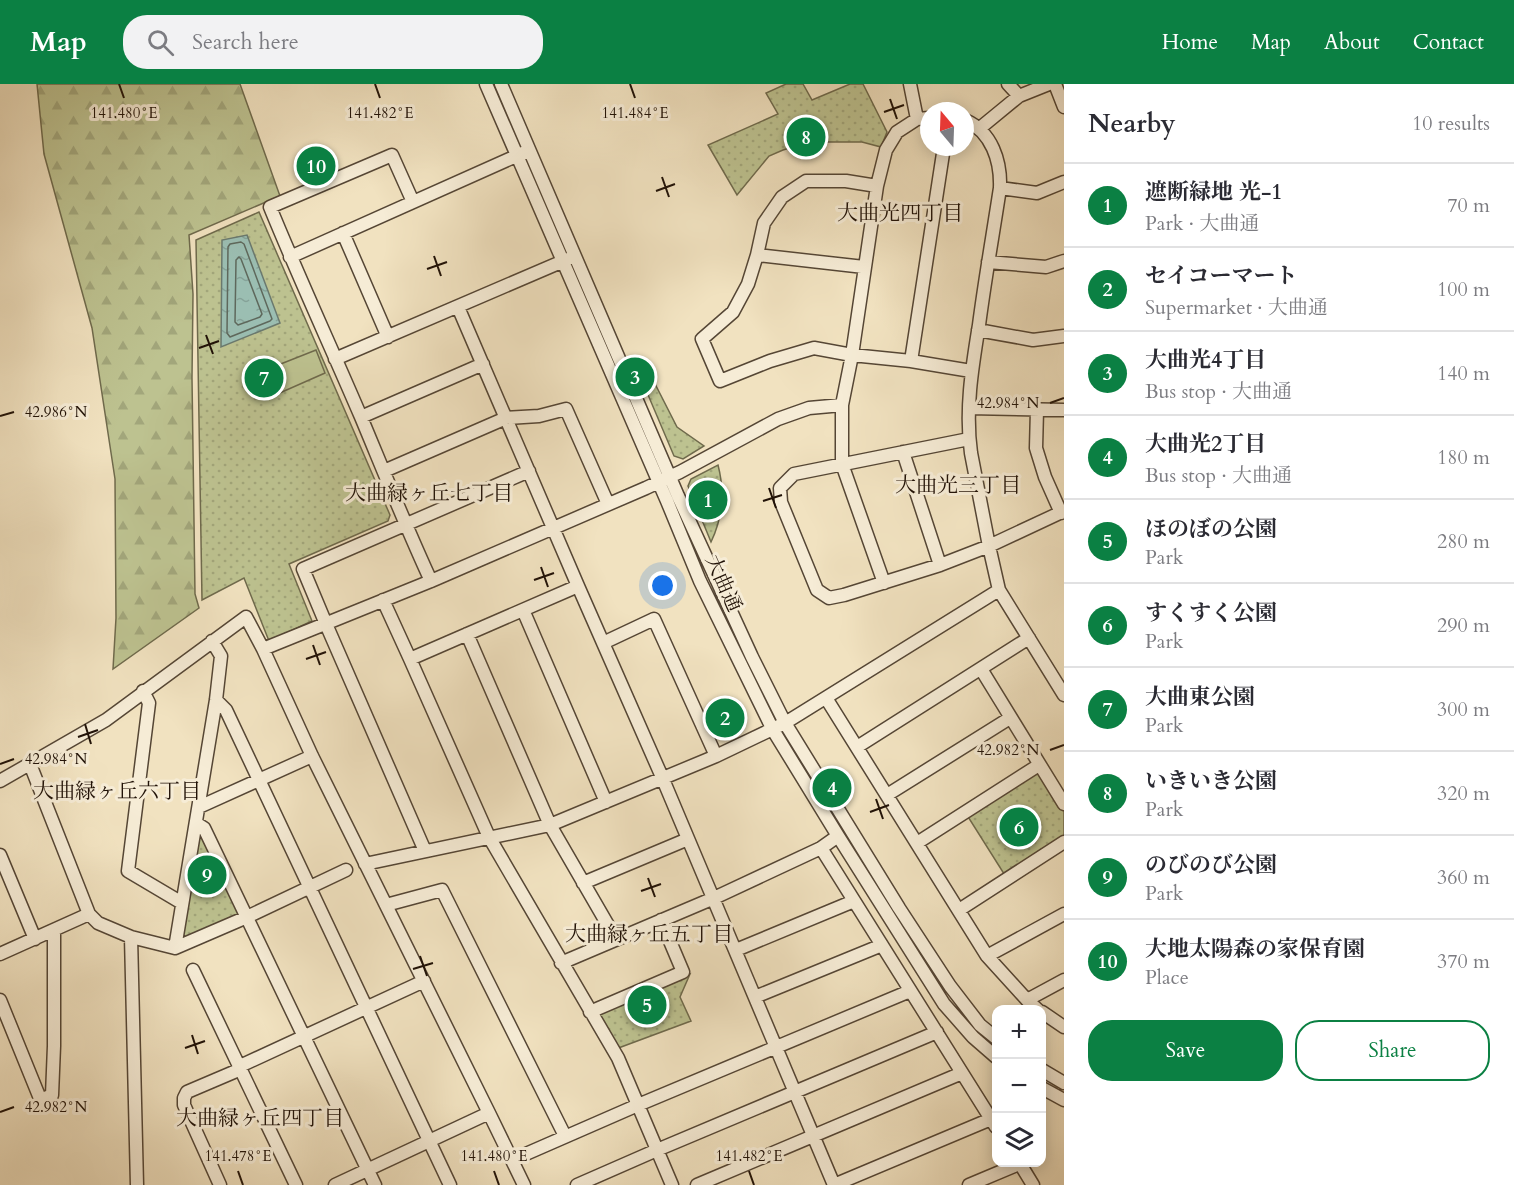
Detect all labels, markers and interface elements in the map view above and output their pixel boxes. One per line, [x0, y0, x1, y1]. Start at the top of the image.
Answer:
search box [123, 15, 543, 69]
text: Map [30, 23, 87, 61]
icon: search [144, 26, 177, 59]
text: Search here [192, 27, 299, 57]
text: Home [1162, 28, 1218, 57]
text: Map [1251, 28, 1291, 57]
text: About [1324, 28, 1380, 57]
text: Contact [1413, 28, 1484, 57]
north arrow [920, 102, 974, 156]
text: 141.480°E [91, 103, 157, 123]
text: 141.482°E [347, 103, 413, 123]
text: 141.484°E [602, 103, 668, 123]
text: Nearby [1088, 106, 1176, 141]
text: 10 results [1412, 110, 1490, 137]
pin: 8 [786, 115, 826, 160]
pin: 10 [296, 144, 336, 188]
text: 遮断緑地 光-1 [1145, 177, 1283, 207]
text: 1 [1102, 192, 1113, 219]
text: 70 m [1447, 192, 1490, 219]
district label: 大曲光四丁目 [837, 199, 963, 228]
text: Park · 大曲通 [1145, 210, 1259, 237]
text: セイコーマート [1145, 261, 1297, 291]
text: 2 [1102, 276, 1113, 303]
text: 100 m [1437, 276, 1490, 303]
text: Supermarket · 大曲通 [1145, 294, 1328, 321]
text: 大曲光4丁目 [1145, 345, 1266, 375]
pin: 3 [616, 354, 654, 400]
pin: 7 [244, 356, 284, 400]
text: 3 [1102, 360, 1113, 387]
text: 140 m [1437, 360, 1490, 387]
text: Bus stop · 大曲通 [1145, 378, 1292, 405]
text: 42.984°N [977, 393, 1040, 413]
text: 42.986°N [25, 402, 88, 422]
text: 大曲光2丁目 [1145, 429, 1266, 459]
text: 4 [1102, 444, 1113, 471]
text: 180 m [1437, 444, 1490, 471]
text: Bus stop · 大曲通 [1145, 462, 1292, 489]
district label: 大曲光三丁目 [895, 471, 1021, 500]
pin: 1 [688, 478, 728, 522]
district label: 大曲緑ヶ丘七丁目 [345, 479, 513, 508]
text: ほのぼの公園 [1145, 514, 1277, 544]
text: 5 [1102, 528, 1113, 555]
text: 280 m [1437, 528, 1490, 555]
text: Park [1145, 544, 1183, 571]
street label: 大曲通 [699, 550, 748, 616]
your location [648, 571, 677, 600]
text: すくすく公園 [1145, 598, 1277, 628]
text: 6 [1102, 612, 1113, 639]
text: 290 m [1437, 612, 1490, 639]
text: Park [1145, 628, 1183, 655]
text: 大曲東公園 [1145, 682, 1255, 712]
pin: 2 [706, 696, 744, 740]
text: 7 [1102, 696, 1113, 723]
text: 300 m [1437, 696, 1490, 723]
text: Park [1145, 712, 1183, 739]
text: 42.982°N [977, 740, 1040, 760]
text: 42.984°N [25, 749, 88, 769]
pin: 4 [812, 766, 852, 810]
text: いきいき公園 [1145, 766, 1277, 796]
district label: 大曲緑ヶ丘六丁目 [33, 777, 201, 806]
text: 8 [1102, 780, 1113, 807]
text: 320 m [1437, 780, 1490, 807]
text: Park [1145, 796, 1183, 823]
pin: 6 [1000, 804, 1038, 850]
text: のびのび公園 [1145, 850, 1277, 880]
pin: 9 [188, 852, 226, 898]
text: 9 [1102, 864, 1113, 891]
text: 360 m [1437, 864, 1490, 891]
text: Park [1145, 880, 1183, 907]
district label: 大曲緑ヶ丘五丁目 [565, 920, 733, 949]
text: 大地太陽森の家保育園 [1145, 934, 1365, 964]
text: 10 [1097, 948, 1118, 975]
text: 370 m [1437, 948, 1490, 975]
text: Place [1145, 964, 1189, 991]
pin: 5 [628, 982, 666, 1028]
map controls [992, 1005, 1046, 1167]
button: + [992, 1005, 1046, 1059]
button: Save [1088, 1020, 1283, 1081]
button: Share [1295, 1020, 1490, 1081]
button: − [992, 1059, 1046, 1113]
text: 42.982°N [25, 1097, 88, 1117]
district label: 大曲緑ヶ丘四丁目 [176, 1104, 344, 1133]
button: layers [992, 1113, 1046, 1167]
text: 141.478°E [205, 1146, 271, 1166]
text: 141.480°E [461, 1146, 527, 1166]
text: 141.482°E [716, 1146, 782, 1166]

